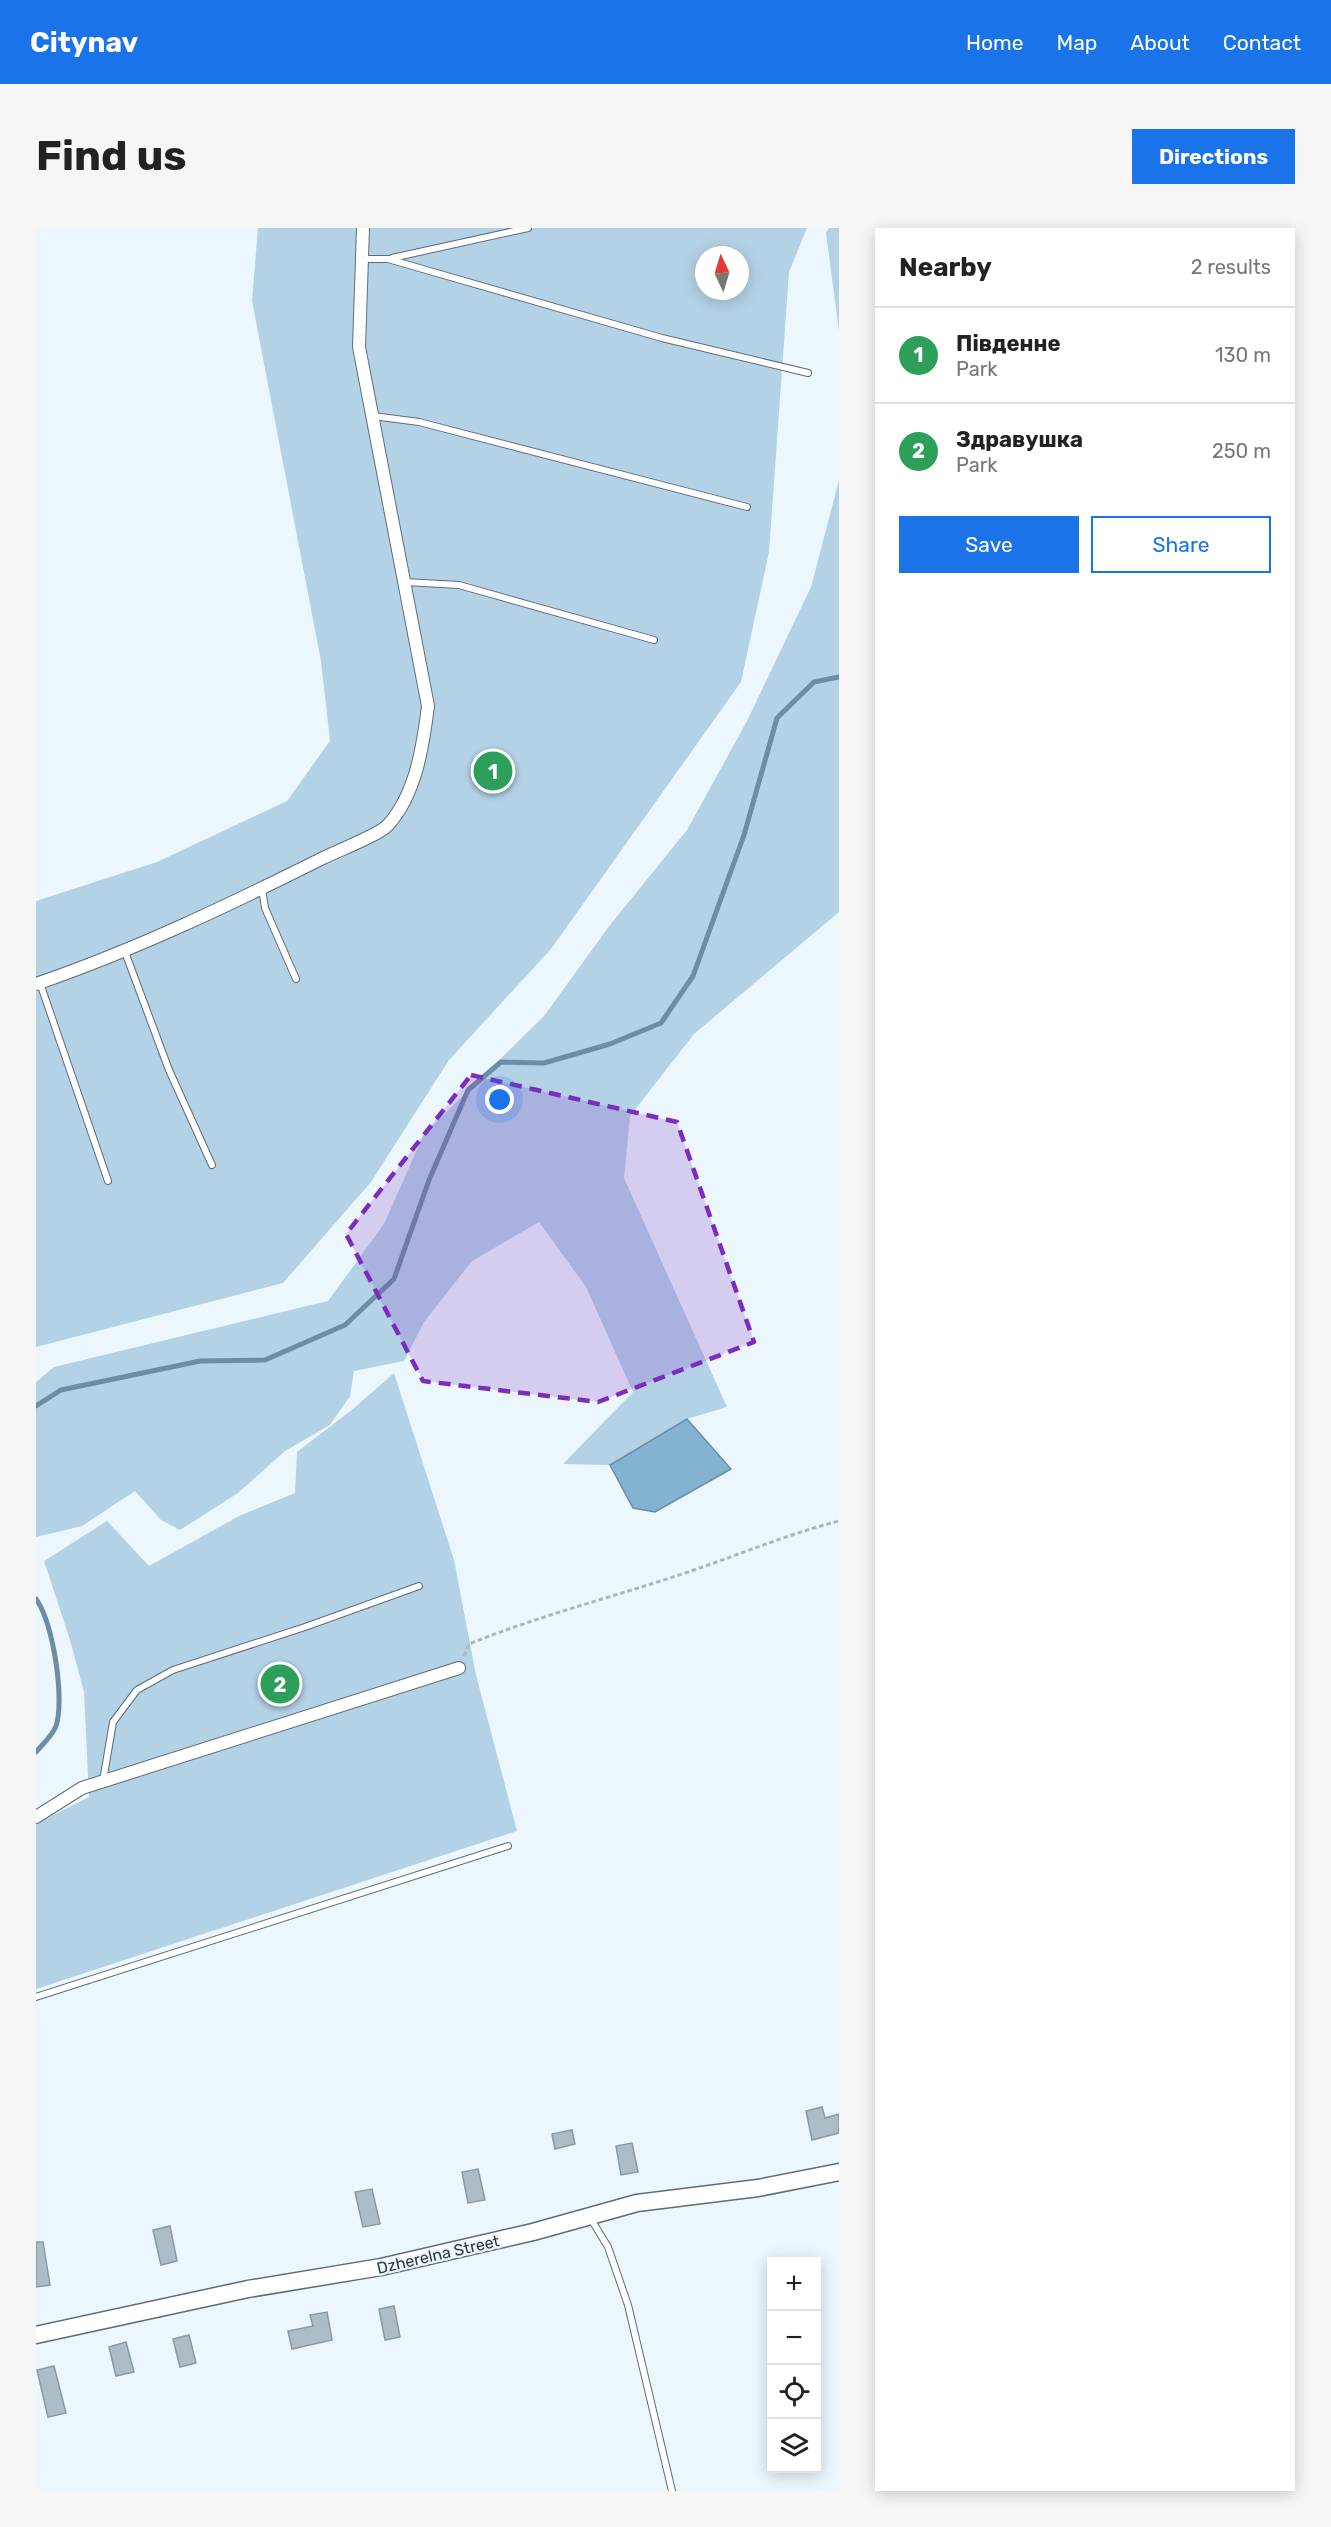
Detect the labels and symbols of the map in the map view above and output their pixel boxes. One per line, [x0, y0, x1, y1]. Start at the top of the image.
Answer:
north arrow [695, 246, 749, 300]
pin: 1 [474, 748, 512, 794]
your location [485, 1085, 514, 1114]
pin: 2 [260, 1662, 300, 1706]
street label: Dzherelna Street [375, 2231, 501, 2278]

